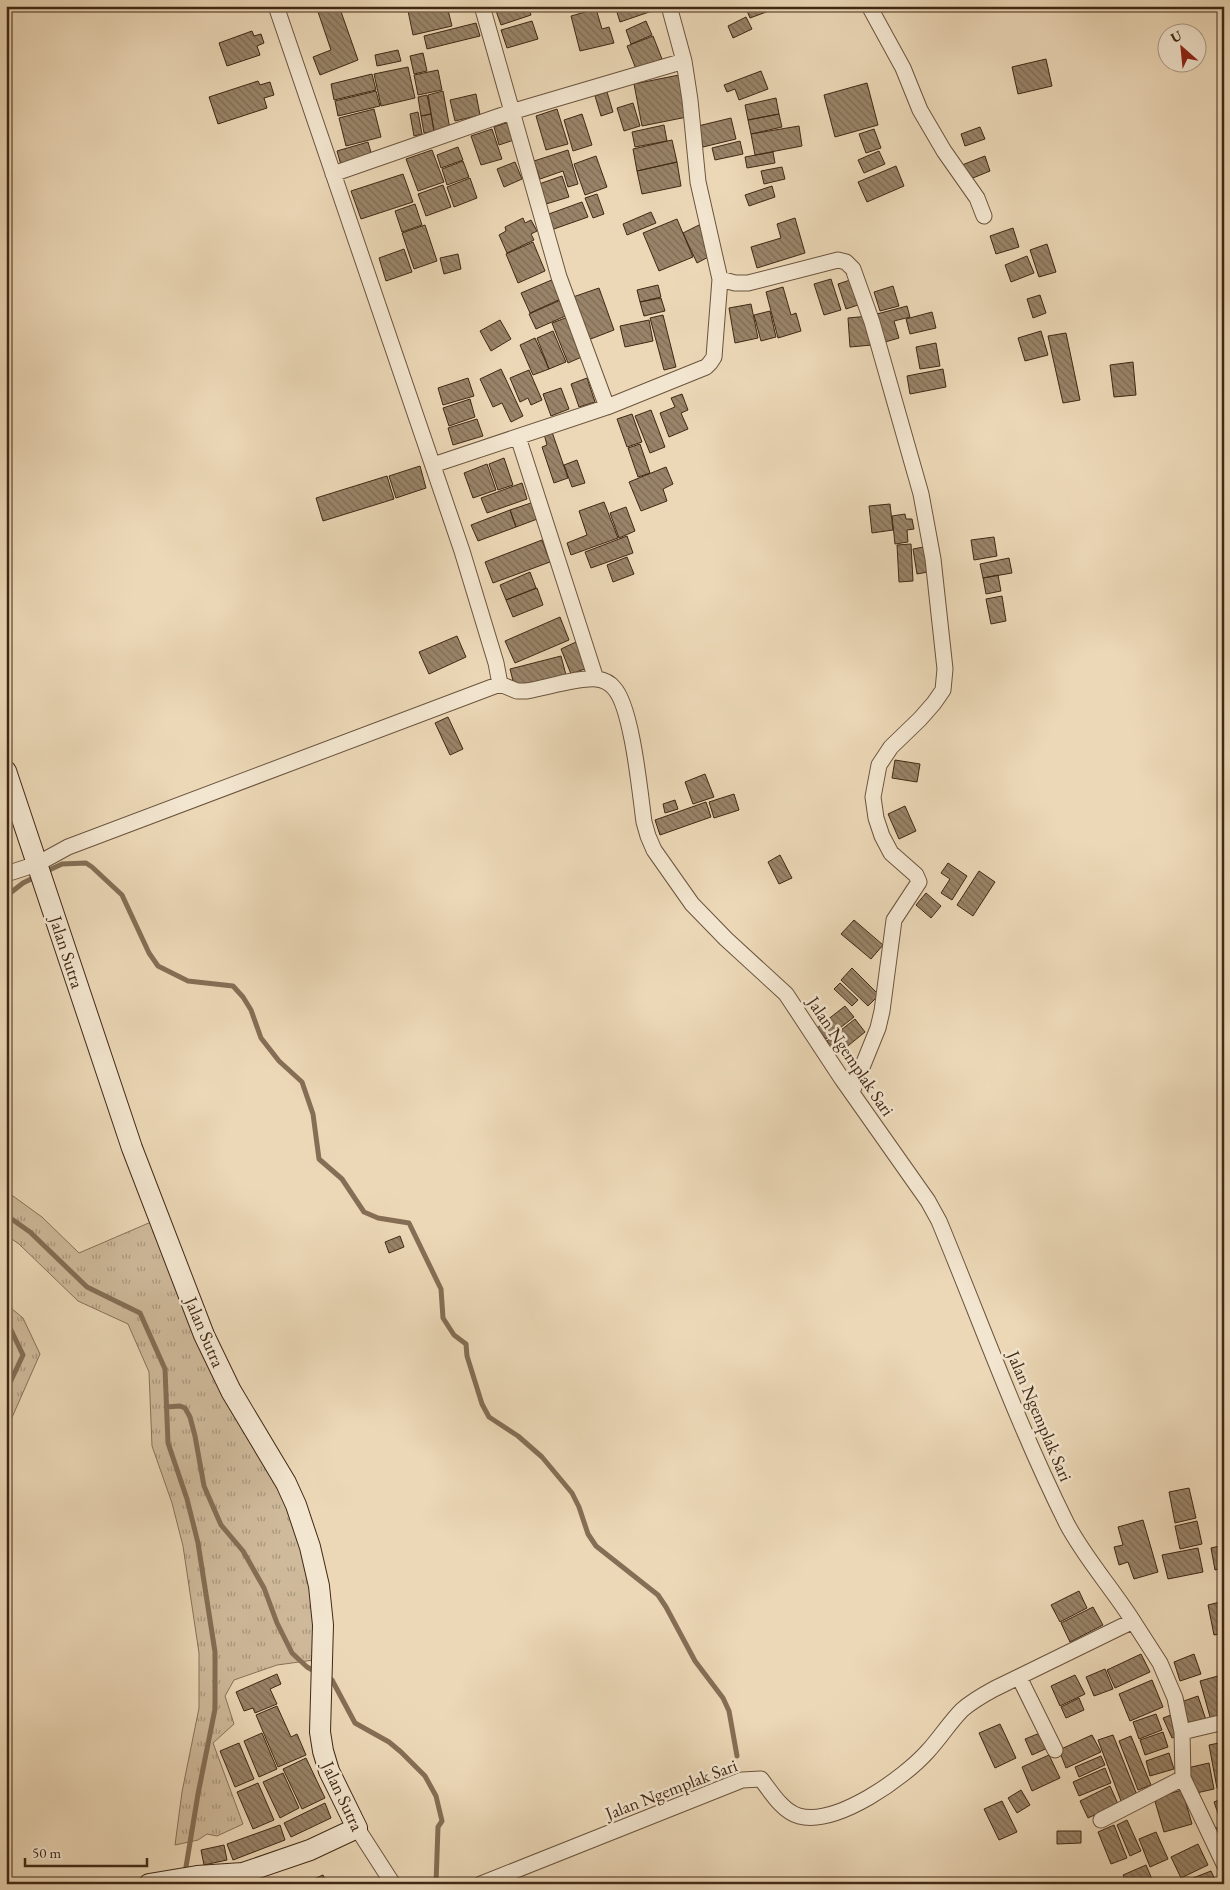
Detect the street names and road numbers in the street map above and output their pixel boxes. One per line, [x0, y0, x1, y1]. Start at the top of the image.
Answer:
street label: Jalan Sutra [44, 911, 90, 992]
street label: Jalan Ngemplak Sari [801, 990, 900, 1121]
street label: Jalan Sutra [179, 1291, 230, 1372]
street label: Jalan Ngemplak Sari [1001, 1345, 1078, 1485]
street label: Jalan Ngemplak Sari [600, 1753, 741, 1825]
street label: Jalan Sutra [316, 1756, 370, 1835]

